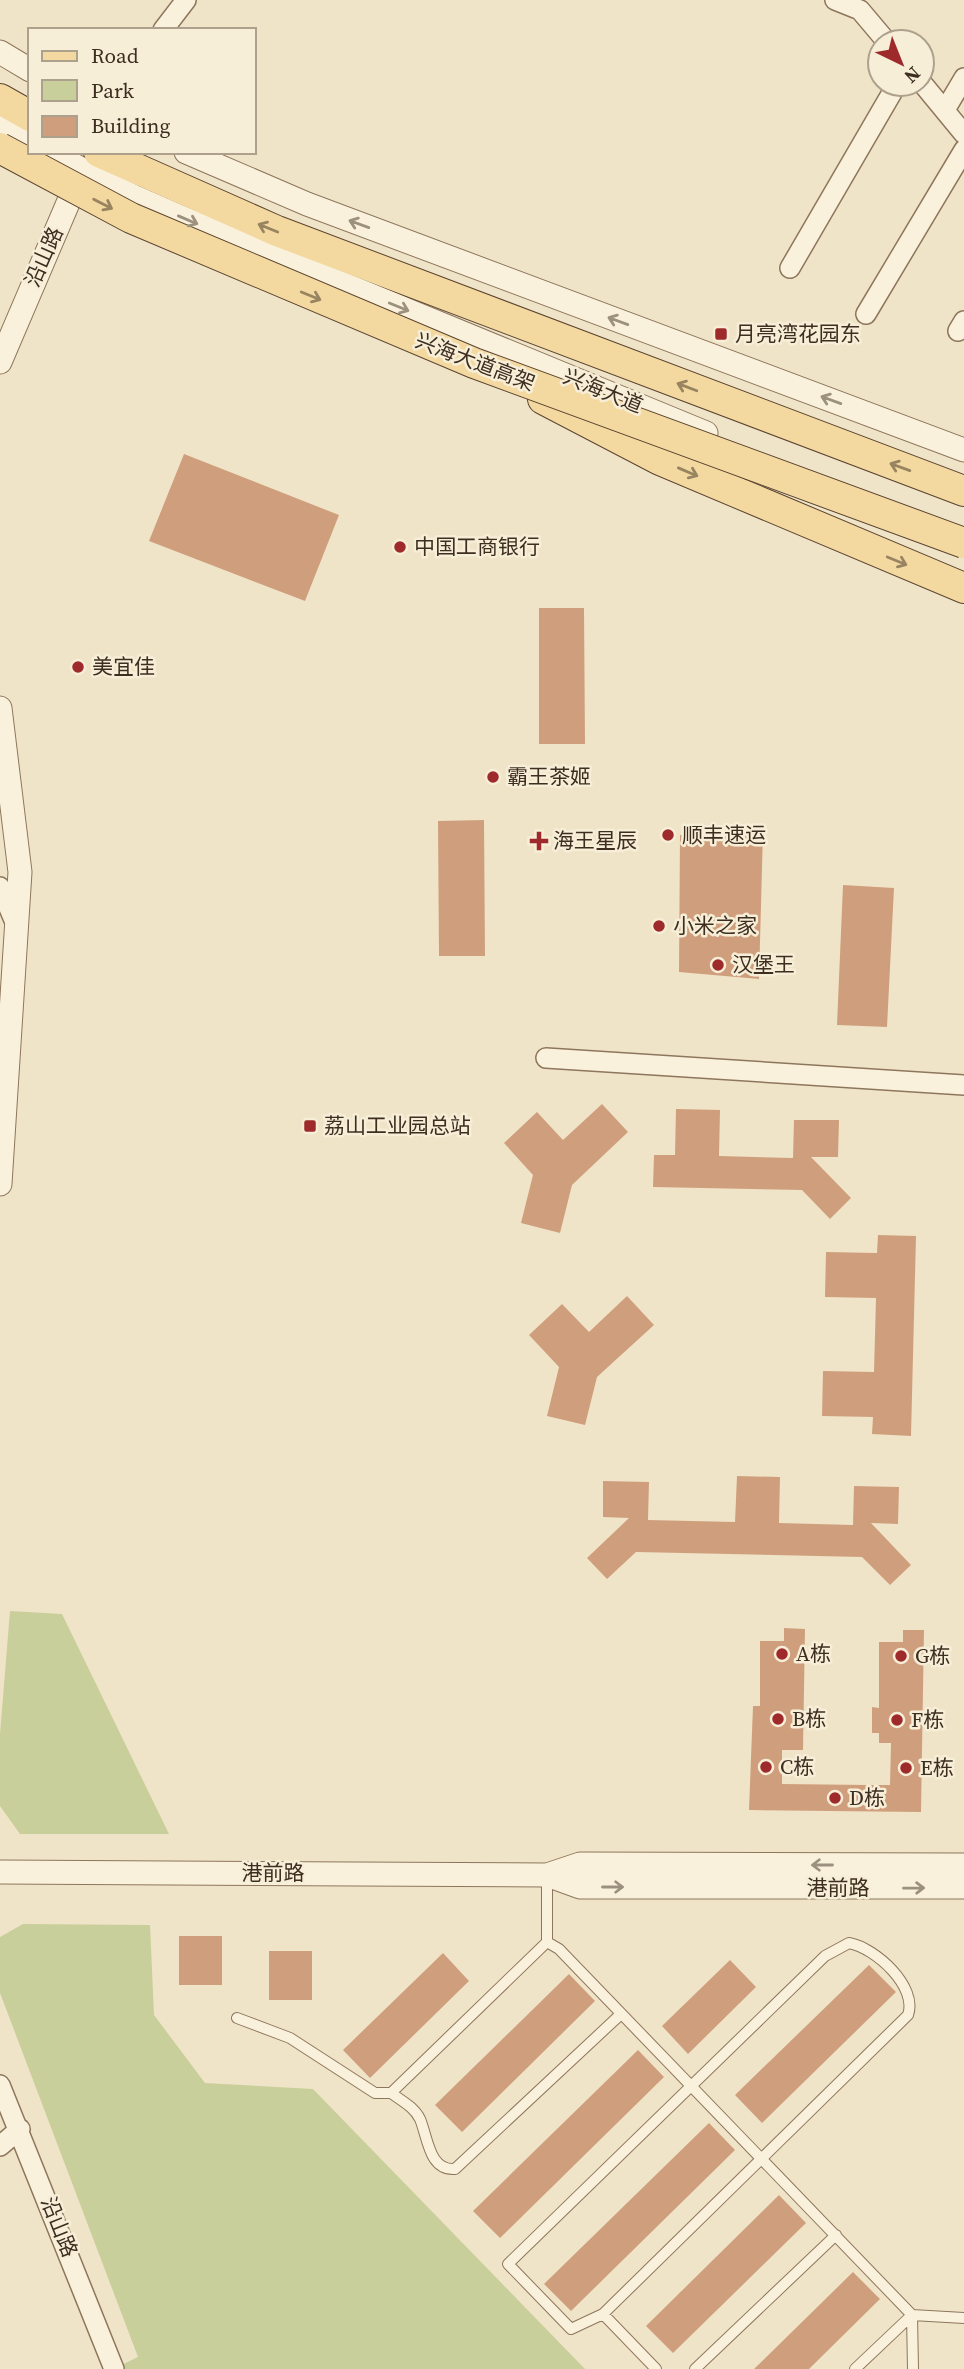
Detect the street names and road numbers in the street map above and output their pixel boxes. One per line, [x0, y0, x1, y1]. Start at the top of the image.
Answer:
street label: 沿山路 [17, 222, 70, 291]
street label: 兴海大道高架 [411, 325, 539, 398]
street label: 兴海大道 [559, 361, 648, 420]
street label: 港前路 [242, 1858, 305, 1887]
street label: 港前路 [807, 1873, 870, 1902]
street label: 沿山路 [34, 2192, 85, 2261]

